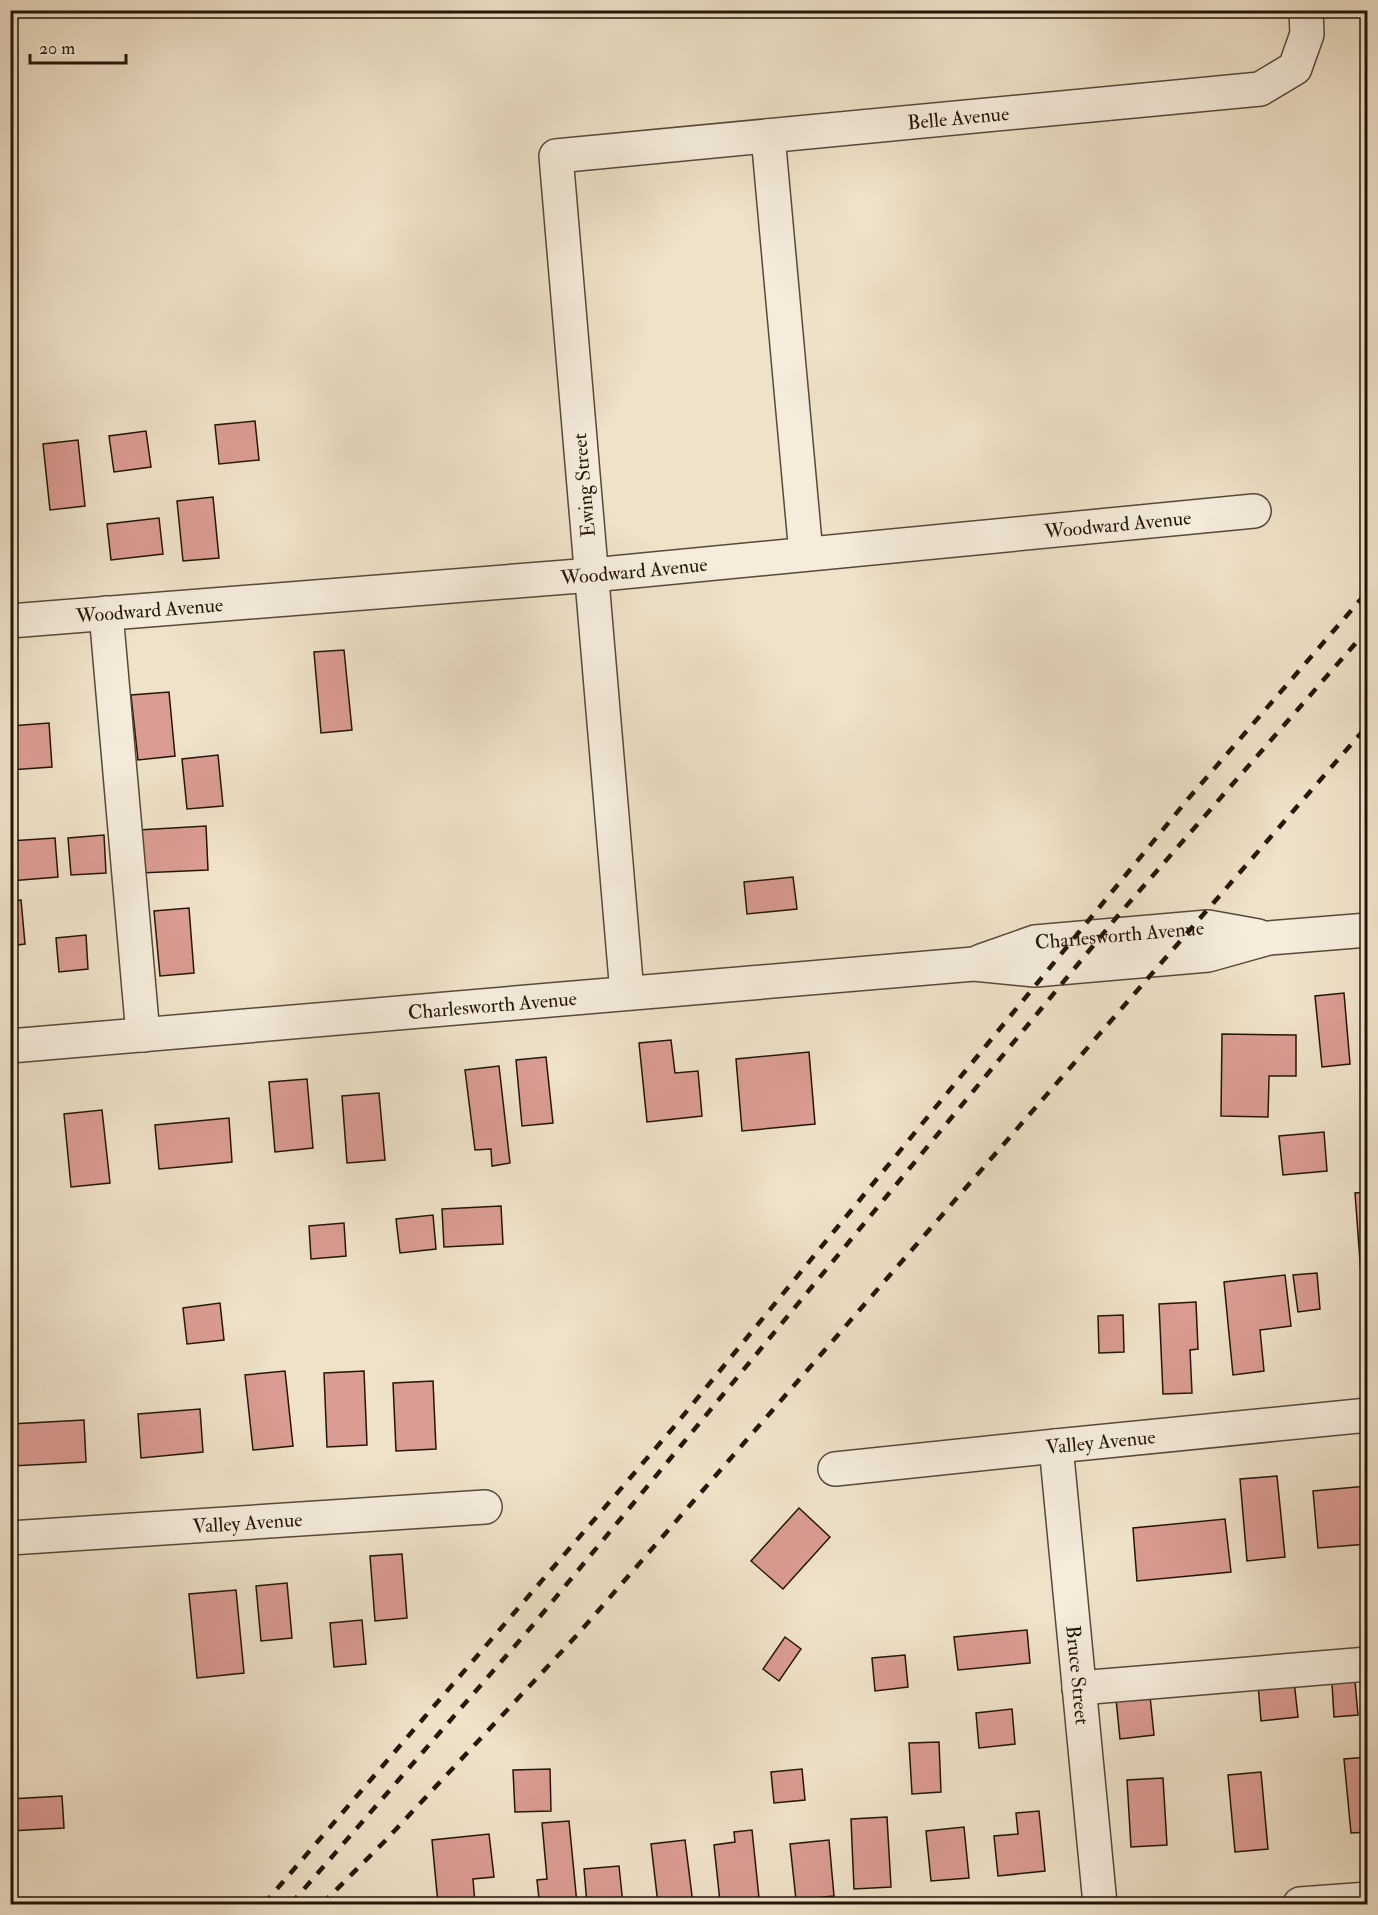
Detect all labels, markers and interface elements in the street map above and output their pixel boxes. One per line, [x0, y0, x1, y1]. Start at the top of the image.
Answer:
scale bar [30, 27, 126, 65]
text: 20 m [39, 37, 75, 60]
street label: Belle Avenue [906, 100, 1010, 135]
street label: Ewing Street [567, 431, 601, 538]
street label: Woodward Avenue [1042, 505, 1192, 544]
street label: Woodward Avenue [559, 551, 709, 590]
street label: Woodward Avenue [74, 592, 224, 628]
street label: Charlesworth Avenue [1034, 915, 1205, 954]
street label: Charlesworth Avenue [407, 985, 578, 1025]
street label: Valley Avenue [1044, 1424, 1157, 1460]
street label: Valley Avenue [192, 1506, 303, 1539]
street label: Bruce Street [1061, 1624, 1095, 1726]

